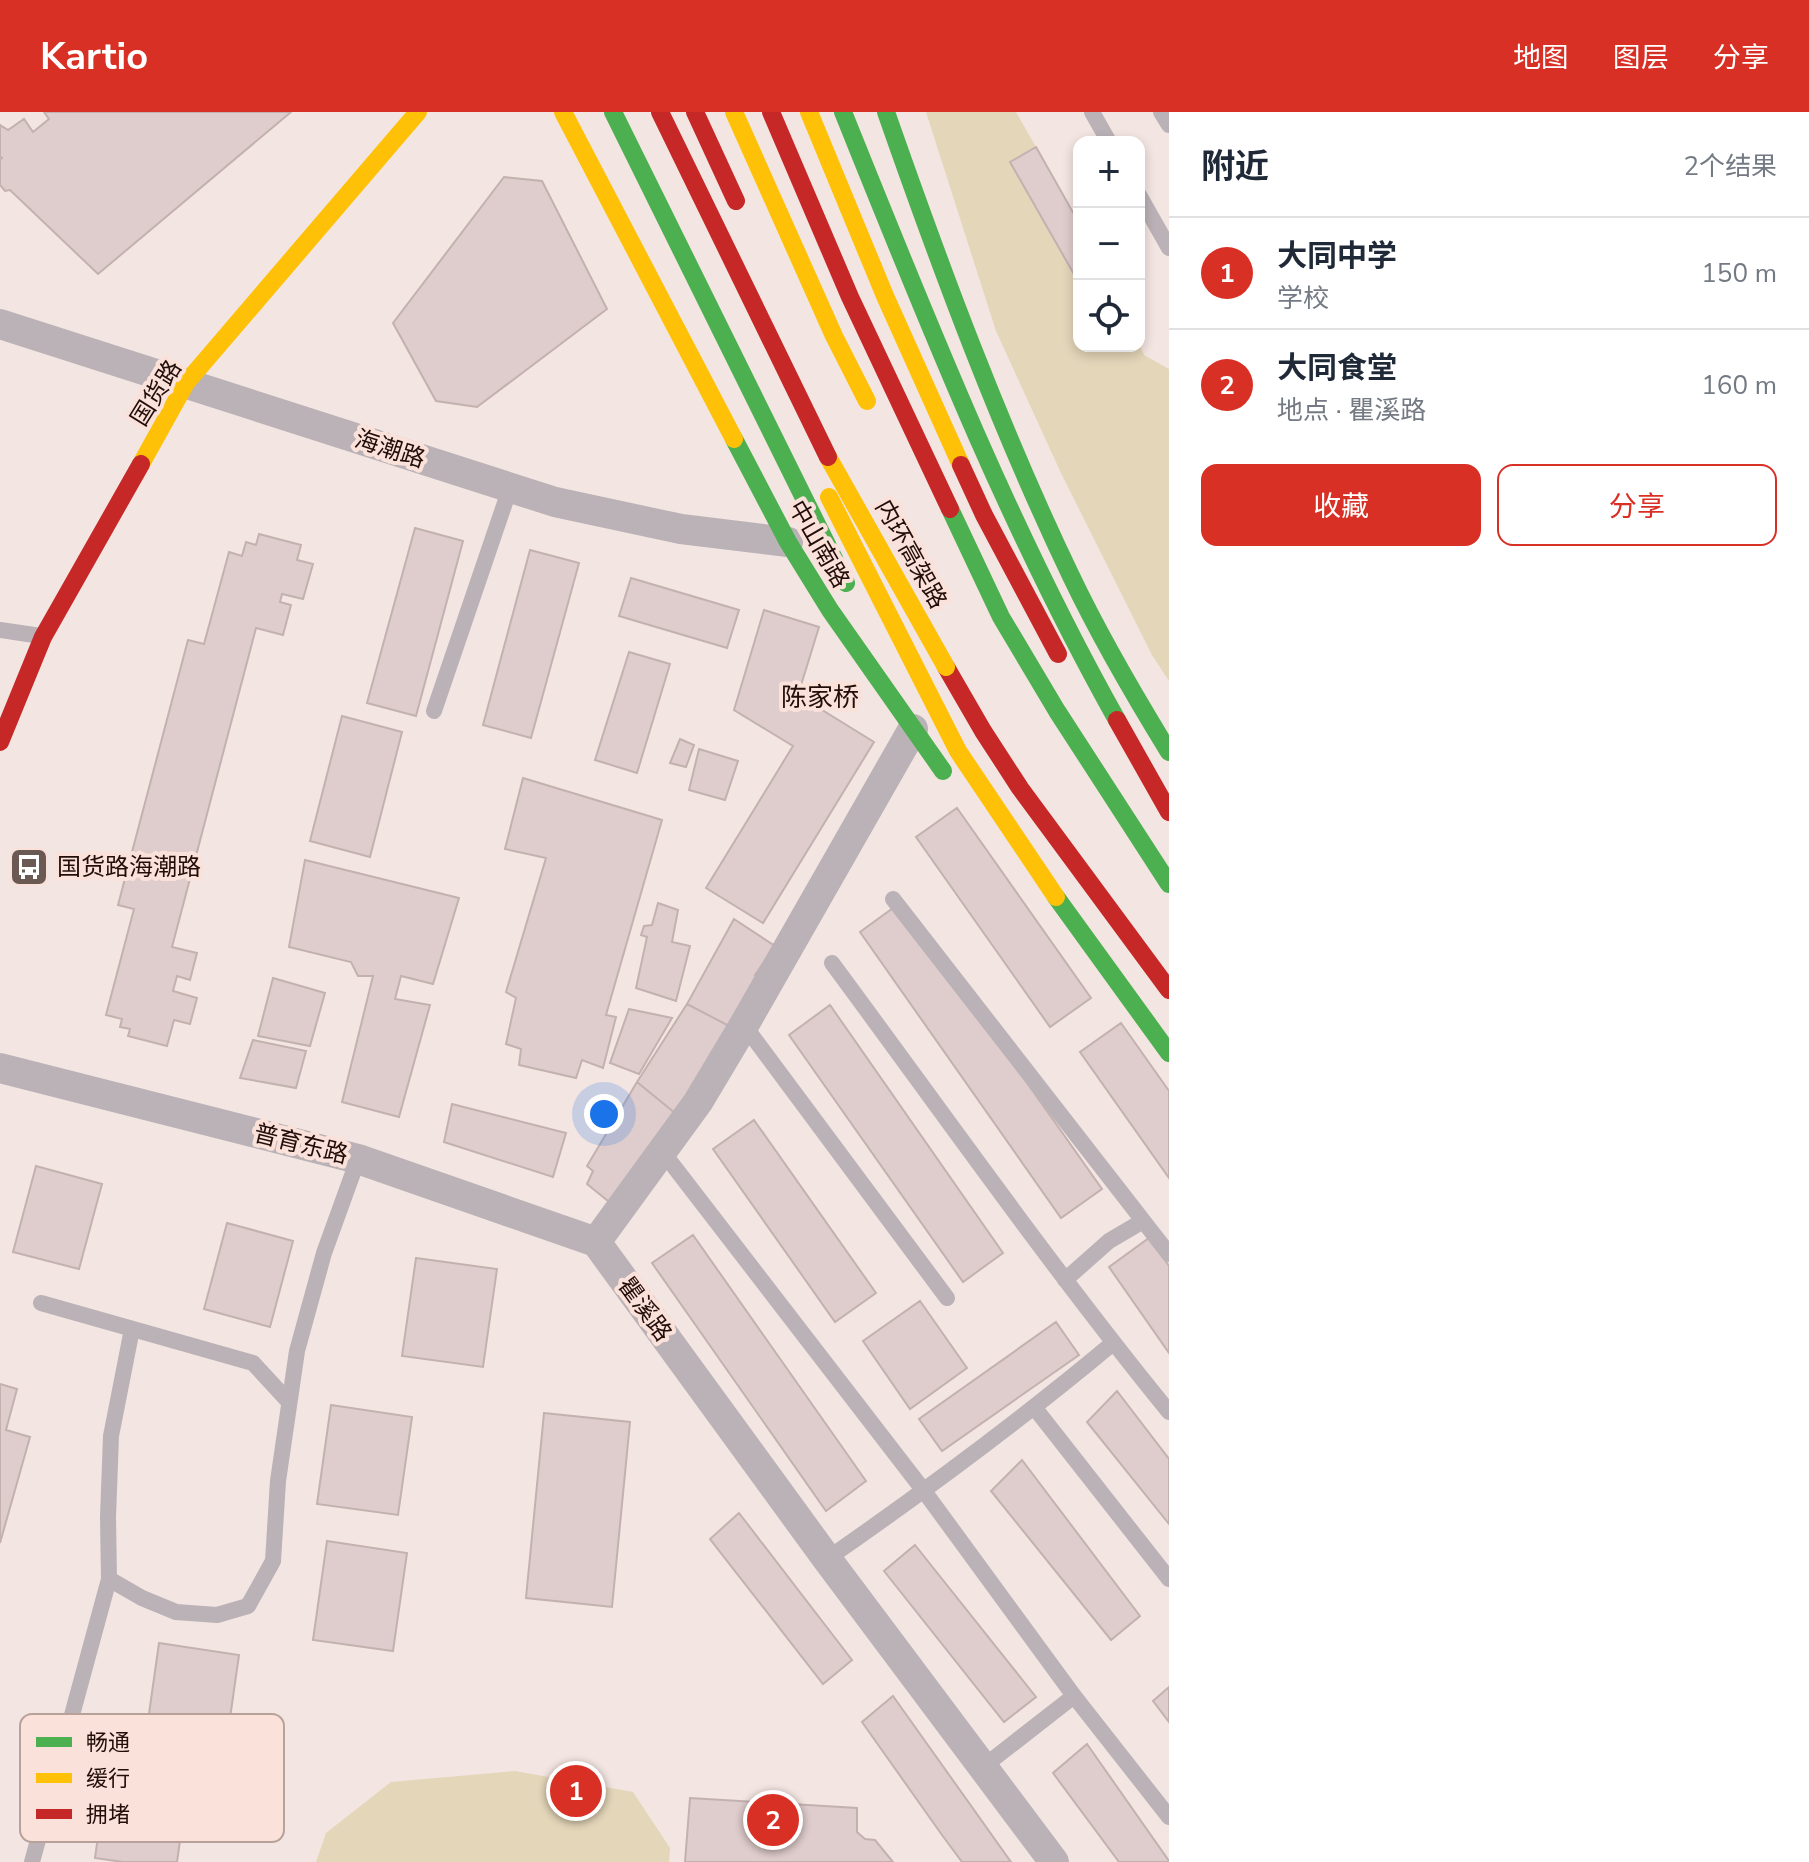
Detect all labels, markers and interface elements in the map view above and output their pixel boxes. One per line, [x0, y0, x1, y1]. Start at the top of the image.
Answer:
text: Kartio [40, 31, 148, 82]
text: 地图 [1513, 39, 1569, 77]
text: 图层 [1613, 39, 1669, 77]
text: 分享 [1713, 39, 1769, 77]
map controls [1073, 136, 1145, 352]
button: + [1073, 136, 1145, 208]
text: 附近 [1201, 144, 1269, 190]
text: 2个结果 [1683, 149, 1777, 184]
button: − [1073, 208, 1145, 280]
text: 大同中学 [1277, 236, 1397, 277]
text: 1 [1219, 256, 1235, 291]
text: 150 m [1701, 256, 1777, 291]
button: locate [1073, 280, 1145, 352]
text: 学校 [1277, 281, 1329, 316]
text: 大同食堂 [1277, 348, 1397, 389]
street label: 国货路 [123, 354, 189, 432]
text: 2 [1219, 368, 1235, 403]
text: 160 m [1701, 368, 1777, 403]
text: 地点 · 瞿溪路 [1277, 393, 1426, 428]
street label: 海潮路 [351, 423, 429, 475]
button: 收藏 [1201, 464, 1481, 546]
button: 分享 [1497, 464, 1777, 546]
street label: 中山南路 [781, 494, 857, 594]
street label: 内环高架路 [868, 494, 954, 614]
district label: 陈家桥 [781, 680, 859, 715]
bus stop icon: 国货路海潮路 [8, 846, 50, 888]
place label: 国货路海潮路 [57, 851, 201, 883]
your location [584, 1094, 624, 1134]
street label: 普育东路 [251, 1117, 351, 1171]
street label: 瞿溪路 [611, 1270, 679, 1348]
legend [20, 1714, 284, 1842]
text: 畅通 [86, 1728, 130, 1758]
pin: 1 [550, 1761, 602, 1821]
text: 缓行 [86, 1764, 130, 1794]
pin: 2 [747, 1790, 799, 1850]
text: 拥堵 [86, 1800, 130, 1830]

